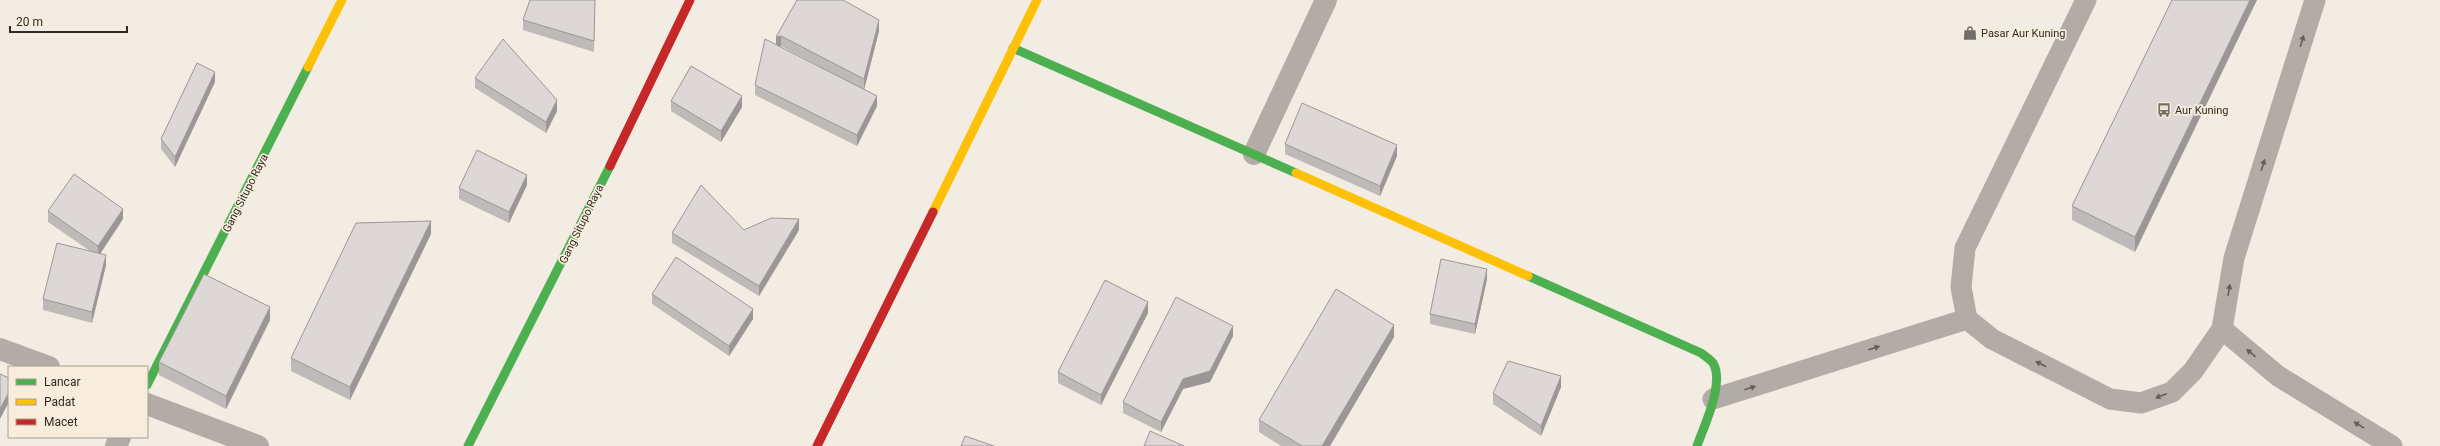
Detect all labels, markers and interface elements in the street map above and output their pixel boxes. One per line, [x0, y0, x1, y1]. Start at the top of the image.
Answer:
scale bar [10, 8, 127, 34]
text: 20 m [16, 15, 43, 29]
shop icon: Pasar Aur Kuning [1962, 25, 1978, 41]
place label: Pasar Aur Kuning [1981, 27, 2065, 40]
one-way arrow [2299, 35, 2305, 47]
bus stop icon: Aur Kuning [2156, 102, 2172, 118]
place label: Aur Kuning [2175, 104, 2228, 117]
street label: Gang Situpo Raya [220, 152, 271, 235]
one-way arrow [2260, 159, 2266, 171]
street label: Gang Situpo Raya [557, 183, 606, 266]
one-way arrow [2226, 284, 2232, 296]
one-way arrow [1868, 345, 1880, 351]
one-way arrow [2246, 348, 2256, 357]
one-way arrow [2036, 361, 2047, 368]
legend [8, 366, 148, 438]
text: Lancar [44, 375, 81, 389]
one-way arrow [1744, 385, 1756, 391]
one-way arrow [2155, 393, 2167, 399]
text: Padat [44, 395, 75, 409]
text: Macet [44, 415, 78, 429]
one-way arrow [2353, 422, 2364, 429]

